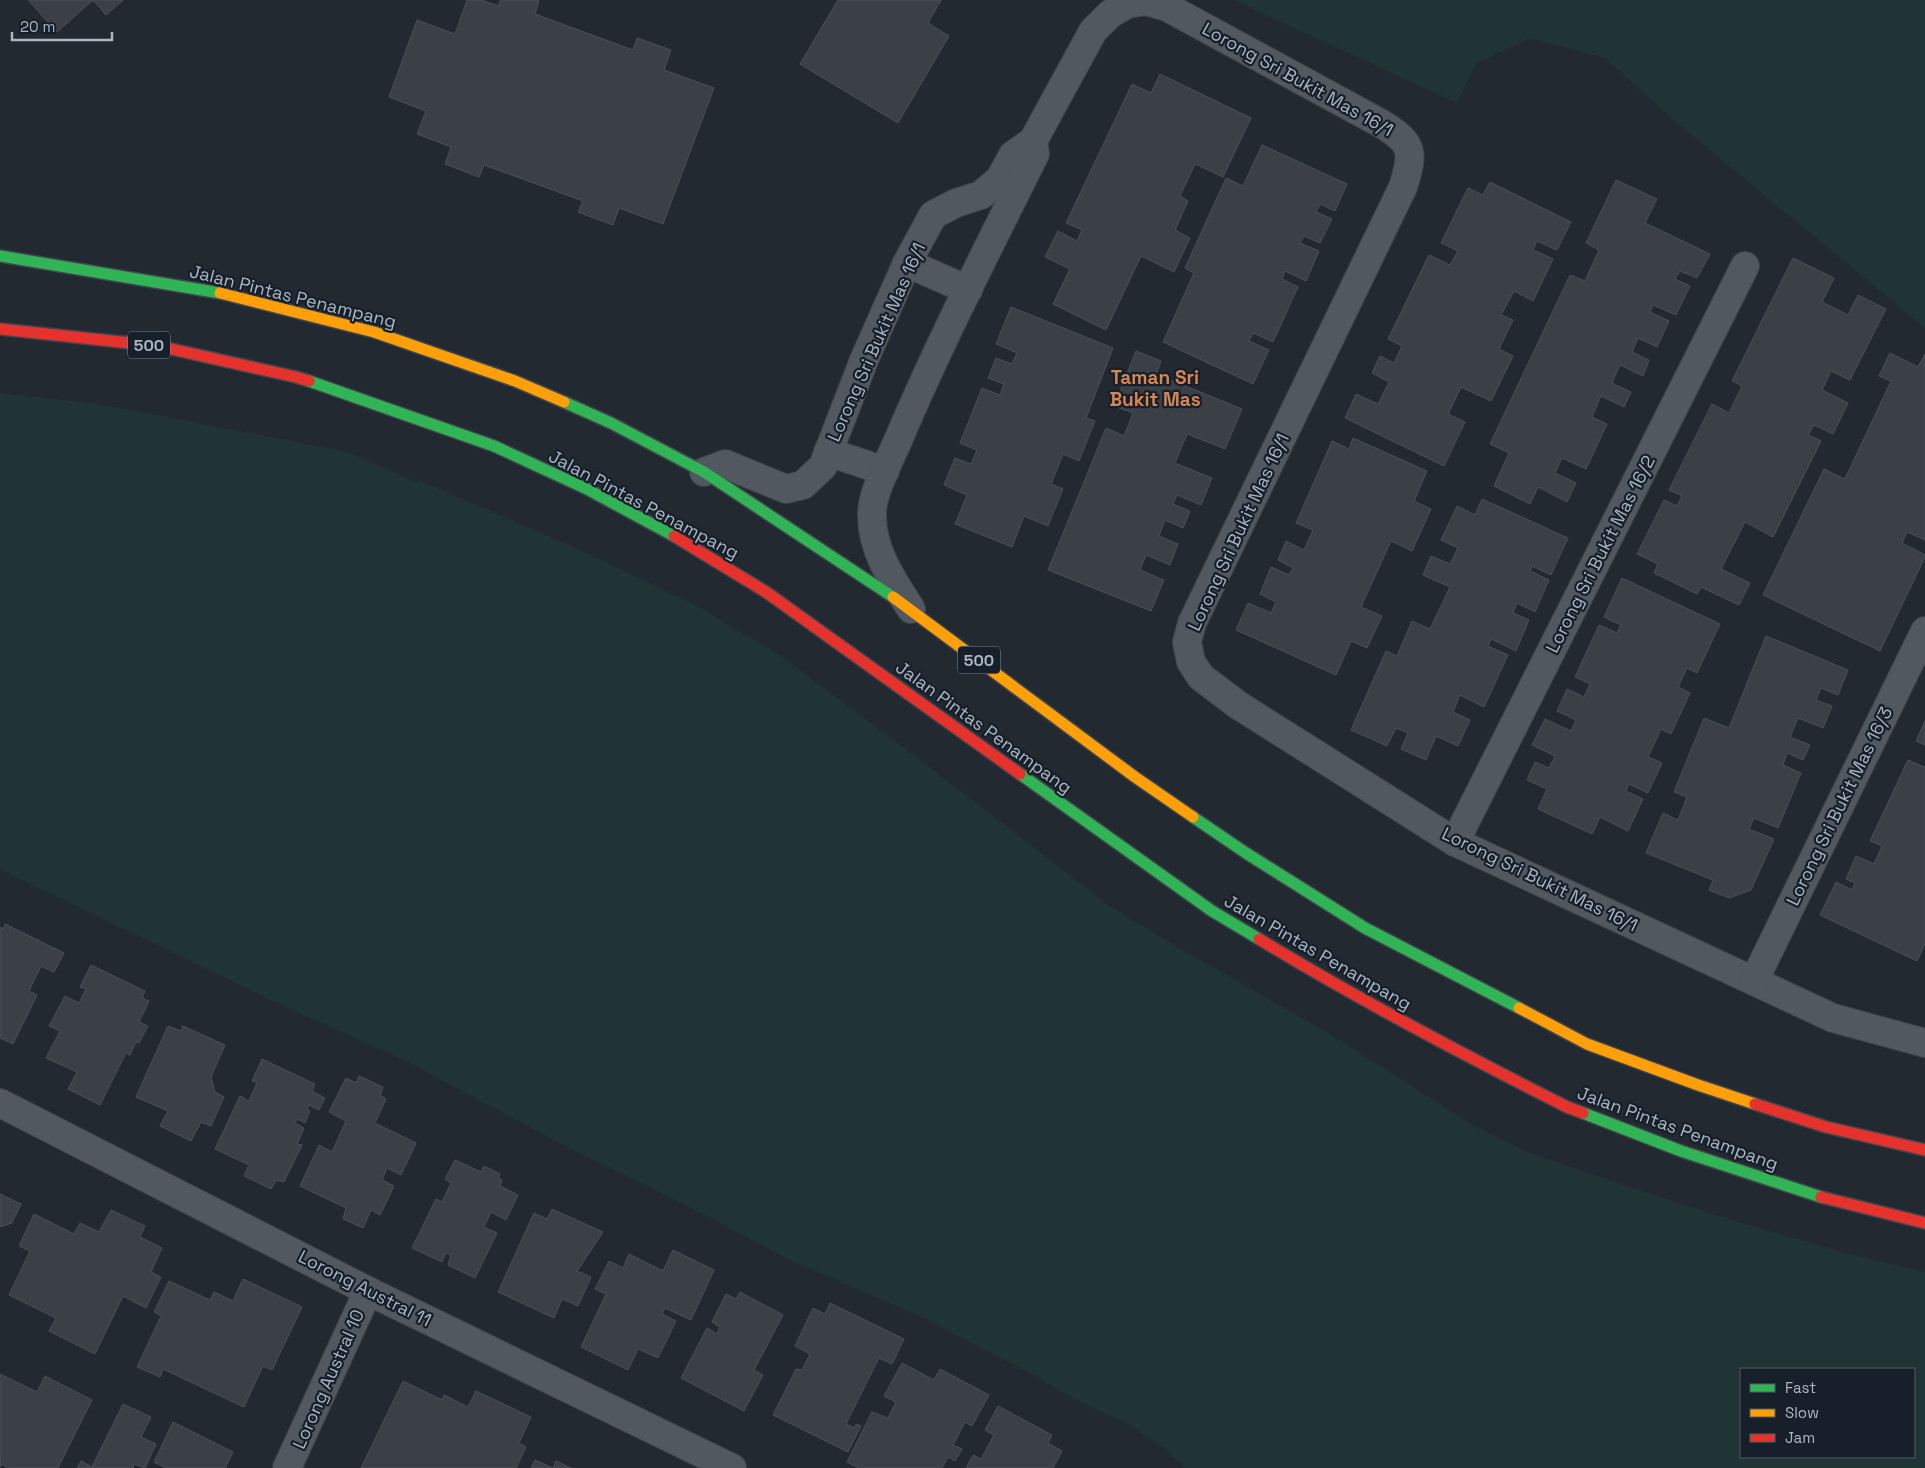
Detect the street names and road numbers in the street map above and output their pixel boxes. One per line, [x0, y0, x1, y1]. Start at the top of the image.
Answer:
street label: Lorong Sri Bukit Mas 16/1 [1198, 17, 1398, 141]
street label: Lorong Sri Bukit Mas 16/1 [822, 239, 930, 445]
street label: Jalan Pintas Penampang [187, 259, 399, 333]
road number: 500 [128, 332, 170, 358]
street label: Lorong Sri Bukit Mas 16/1 [1182, 430, 1294, 634]
street label: Jalan Pintas Penampang [545, 444, 743, 564]
street label: Lorong Sri Bukit Mas 16/2 [1540, 451, 1660, 657]
road number: 500 [958, 646, 1000, 674]
street label: Jalan Pintas Penampang [891, 655, 1077, 799]
street label: Lorong Sri Bukit Mas 16/3 [1781, 703, 1897, 909]
street label: Lorong Sri Bukit Mas 16/1 [1438, 822, 1642, 936]
street label: Jalan Pintas Penampang [1220, 889, 1416, 1015]
street label: Jalan Pintas Penampang [1574, 1081, 1782, 1175]
street label: Lorong Austral 11 [295, 1245, 435, 1331]
street label: Lorong Austral 10 [287, 1306, 369, 1452]

